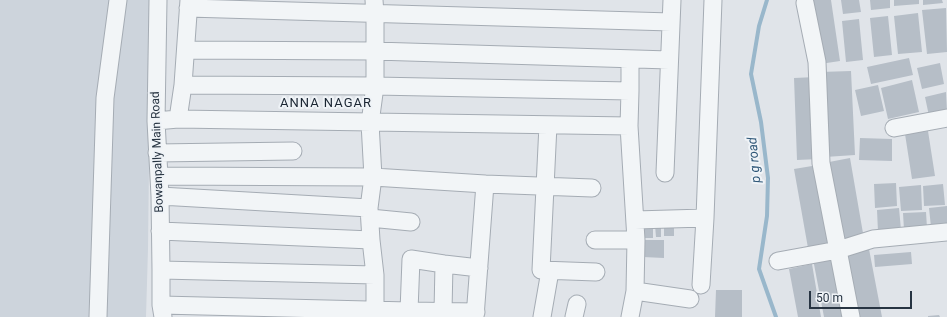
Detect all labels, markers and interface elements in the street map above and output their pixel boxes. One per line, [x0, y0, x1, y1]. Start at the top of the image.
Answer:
street label: Bowanpally Main Road [149, 91, 167, 213]
district label: ANNA NAGAR [280, 96, 372, 112]
water label: p g road [745, 136, 765, 184]
scale bar [811, 283, 914, 309]
text: 50 m [816, 291, 843, 305]

